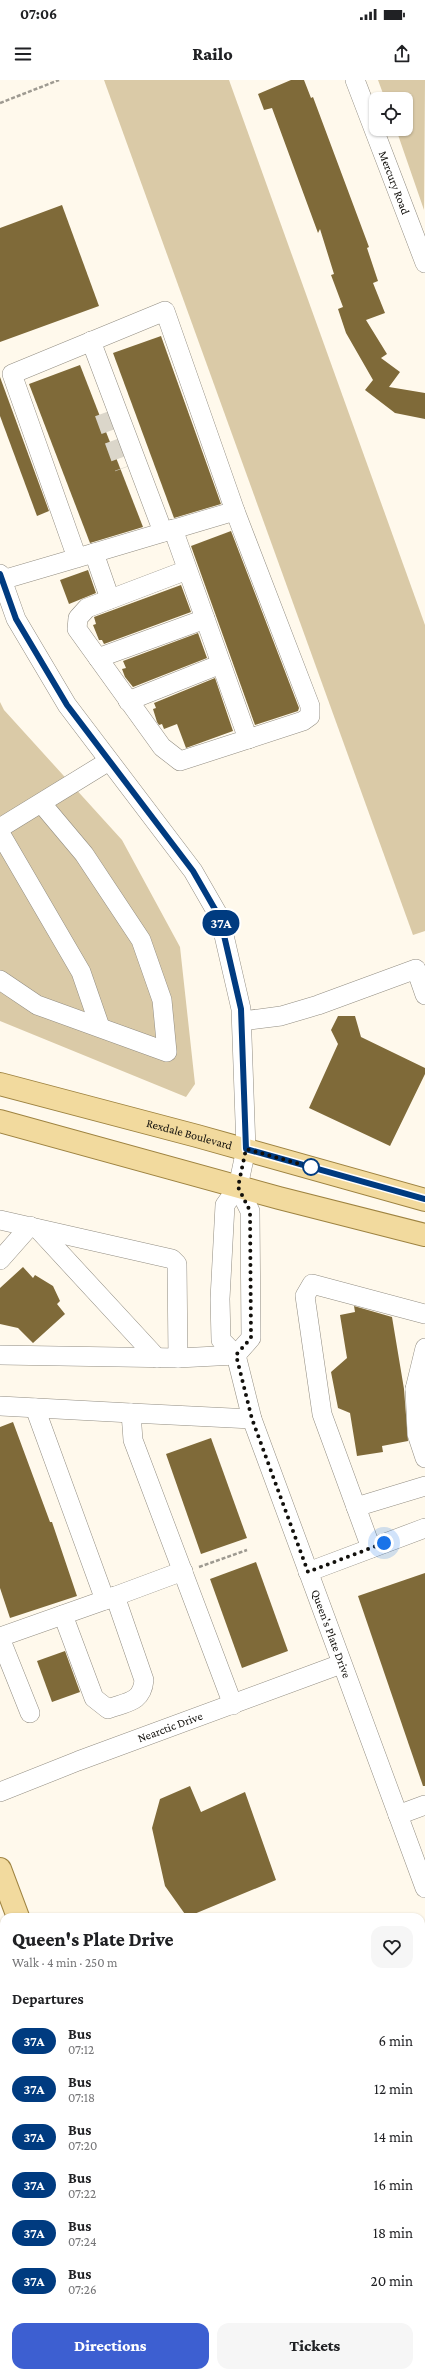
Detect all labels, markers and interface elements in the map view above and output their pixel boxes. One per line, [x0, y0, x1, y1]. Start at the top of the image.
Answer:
text: 07:06 [20, 6, 57, 22]
icon: menu [12, 43, 34, 65]
icon: share [391, 43, 413, 65]
text: Railo [192, 44, 233, 64]
map controls [369, 92, 413, 136]
button: locate [369, 92, 413, 136]
street label: Mercury Road [376, 149, 413, 217]
line badge: 37A [198, 910, 244, 936]
text: 37A [210, 915, 232, 931]
street label: Rexdale Boulevard [145, 1116, 235, 1153]
unlabelled marker [302, 1158, 320, 1176]
your location [374, 1533, 394, 1553]
street label: Queen's Plate Drive [308, 1587, 354, 1680]
street label: Nearctic Drive [136, 1709, 204, 1745]
button: heart [371, 1926, 413, 1968]
text: Queen's Plate Drive [12, 1929, 174, 1950]
text: Walk · 4 min · 250 m [12, 1955, 117, 1970]
text: Departures [12, 1991, 84, 2007]
text: Bus [68, 2026, 91, 2042]
text: 37A [23, 2033, 45, 2049]
text: 6 min [379, 2033, 413, 2049]
text: 07:12 [68, 2042, 94, 2057]
text: Bus [68, 2074, 91, 2090]
text: 37A [23, 2081, 45, 2097]
text: 12 min [374, 2081, 413, 2097]
text: 07:18 [68, 2090, 95, 2105]
text: Bus [68, 2122, 91, 2138]
text: 37A [23, 2129, 45, 2145]
text: 14 min [374, 2129, 413, 2145]
text: 07:20 [68, 2138, 97, 2153]
text: Bus [68, 2170, 91, 2186]
text: 37A [23, 2177, 45, 2193]
text: 16 min [374, 2177, 413, 2193]
text: 07:22 [68, 2186, 96, 2201]
text: Bus [68, 2218, 91, 2234]
text: 37A [23, 2225, 45, 2241]
text: 18 min [373, 2225, 413, 2241]
text: 07:24 [68, 2234, 97, 2249]
text: Bus [68, 2266, 91, 2282]
text: 37A [23, 2273, 45, 2289]
text: 20 min [371, 2273, 413, 2289]
text: 07:26 [68, 2282, 97, 2297]
button: Directions [12, 2323, 209, 2369]
button: Tickets [217, 2323, 413, 2369]

